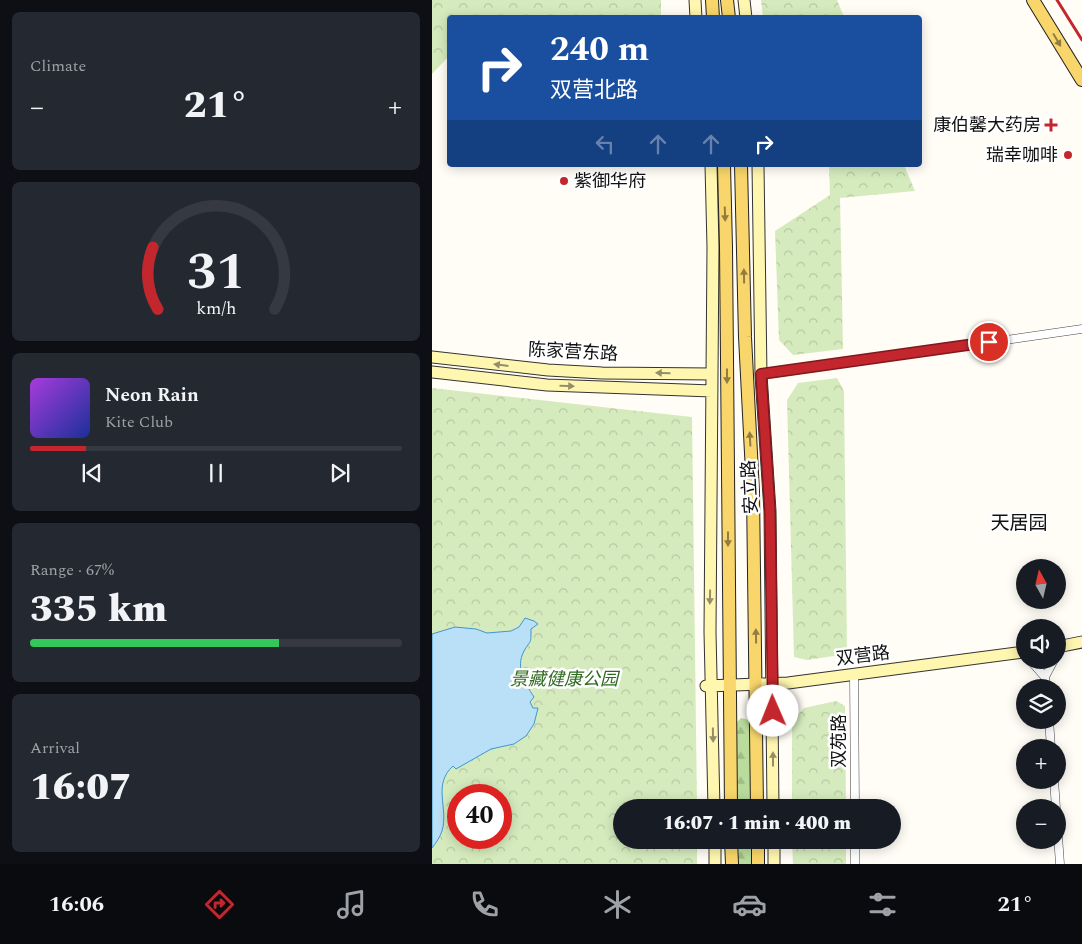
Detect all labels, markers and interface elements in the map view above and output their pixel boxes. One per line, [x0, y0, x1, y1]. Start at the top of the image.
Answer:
text: 240 m [550, 23, 649, 76]
one-way arrow [1053, 33, 1062, 47]
icon: right [467, 35, 532, 100]
text: Climate [30, 54, 86, 78]
text: 双营北路 [550, 74, 638, 107]
text: 21° [184, 77, 248, 135]
text: − [30, 86, 44, 129]
text: + [388, 86, 402, 129]
place label: 康伯馨大药房 [933, 112, 1041, 139]
marker: 康伯馨大药房 [1045, 119, 1057, 131]
icon: left [591, 130, 619, 158]
icon: ahead [644, 130, 672, 158]
icon: ahead [697, 130, 725, 158]
icon: right [750, 130, 778, 158]
place label: 瑞幸咖啡 [986, 142, 1058, 169]
marker: 瑞幸咖啡 [1062, 149, 1074, 161]
place label: 紫御华府 [574, 168, 646, 195]
marker: 紫御华府 [558, 175, 570, 187]
one-way arrow [722, 206, 730, 222]
text: 31 [187, 233, 245, 312]
one-way arrow [739, 268, 747, 284]
text: km/h [196, 295, 236, 322]
pin [968, 321, 1010, 363]
icon: arrive [975, 328, 1003, 356]
street label: 陈家营东路 [527, 336, 619, 368]
one-way arrow [493, 361, 509, 369]
one-way arrow [723, 368, 731, 384]
one-way arrow [655, 369, 671, 377]
text: Neon Rain [105, 381, 199, 410]
one-way arrow [560, 382, 576, 390]
text: Kite Club [105, 410, 173, 434]
one-way arrow [746, 430, 754, 446]
icon: previous [78, 459, 106, 487]
icon: pause [202, 459, 230, 487]
icon: next [326, 459, 354, 487]
street label: 安立路 [735, 459, 765, 515]
district label: 天居园 [990, 509, 1048, 538]
one-way arrow [724, 531, 732, 547]
text: Range · 67% [30, 558, 114, 582]
north arrow [1016, 559, 1066, 609]
map controls [1016, 559, 1066, 849]
text: 335 km [30, 581, 167, 639]
one-way arrow [706, 589, 714, 605]
button: sound [1016, 619, 1066, 669]
one-way arrow [752, 628, 760, 644]
street label: 双营路 [835, 639, 891, 673]
park label: 景藏健康公园 [510, 666, 621, 693]
button: layers [1016, 679, 1066, 729]
position arrow [746, 684, 798, 736]
street label: 双苑路 [826, 714, 853, 768]
one-way arrow [709, 727, 717, 743]
text: Arrival [30, 736, 80, 760]
button: + [1016, 739, 1066, 789]
one-way arrow [769, 751, 777, 767]
text: 16:07 [30, 759, 132, 817]
speed limit sign: 40 [447, 784, 512, 849]
button: − [1016, 799, 1066, 849]
text: 16:07 · 1 min · 400 m [663, 809, 851, 838]
icon: directions [202, 887, 237, 922]
icon: music [334, 887, 369, 922]
icon: phone [467, 887, 502, 922]
icon: climate [600, 887, 635, 922]
icon: car [732, 887, 767, 922]
icon: filters [865, 887, 900, 922]
text: 16:06 [49, 888, 104, 921]
text: 21° [997, 888, 1033, 921]

